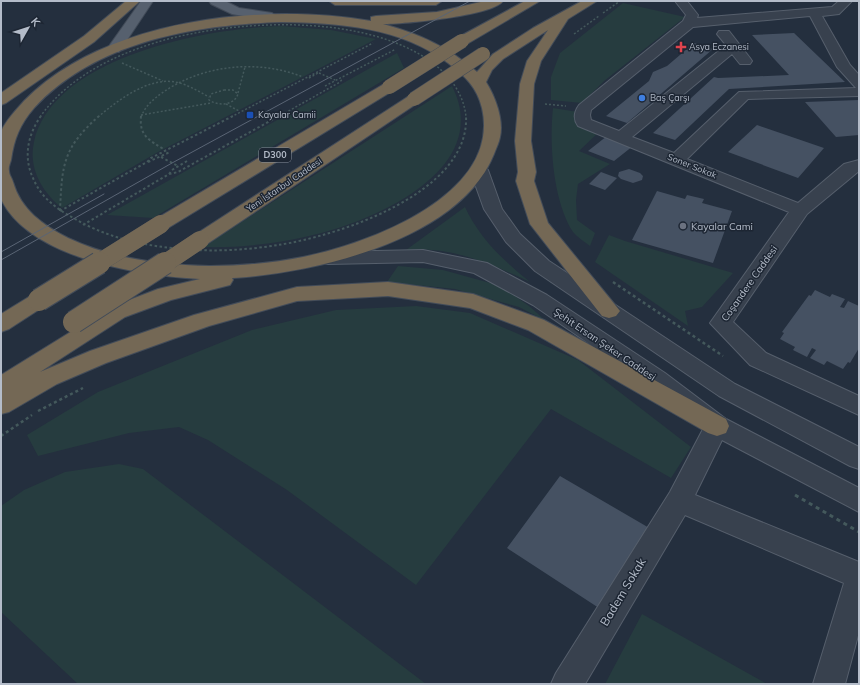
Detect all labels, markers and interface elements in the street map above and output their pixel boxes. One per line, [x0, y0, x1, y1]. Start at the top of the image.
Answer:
north arrow [8, 8, 48, 48]
text: K [28, 14, 44, 29]
place label: Asya Eczanesi [689, 41, 749, 53]
marker: Asya Eczanesi [676, 42, 686, 52]
place label: Baş Çarşı [650, 92, 690, 103]
marker: Baş Çarşı [637, 93, 647, 103]
place label: Kayalar Camii [258, 109, 316, 121]
marker: Kayalar Camii [245, 110, 255, 120]
road number: D300 [259, 148, 291, 162]
street label: Soner Sokak [666, 151, 719, 180]
street label: Yeni İstanbul Caddesi [243, 155, 324, 215]
place label: Kayalar Cami [691, 220, 753, 233]
marker: Kayalar Cami [678, 221, 688, 231]
street label: Coşandere Caddesi [718, 243, 780, 324]
street label: Şehit Ersan Şeker Caddesi [551, 305, 658, 384]
street label: Badem Sokak [596, 554, 649, 628]

